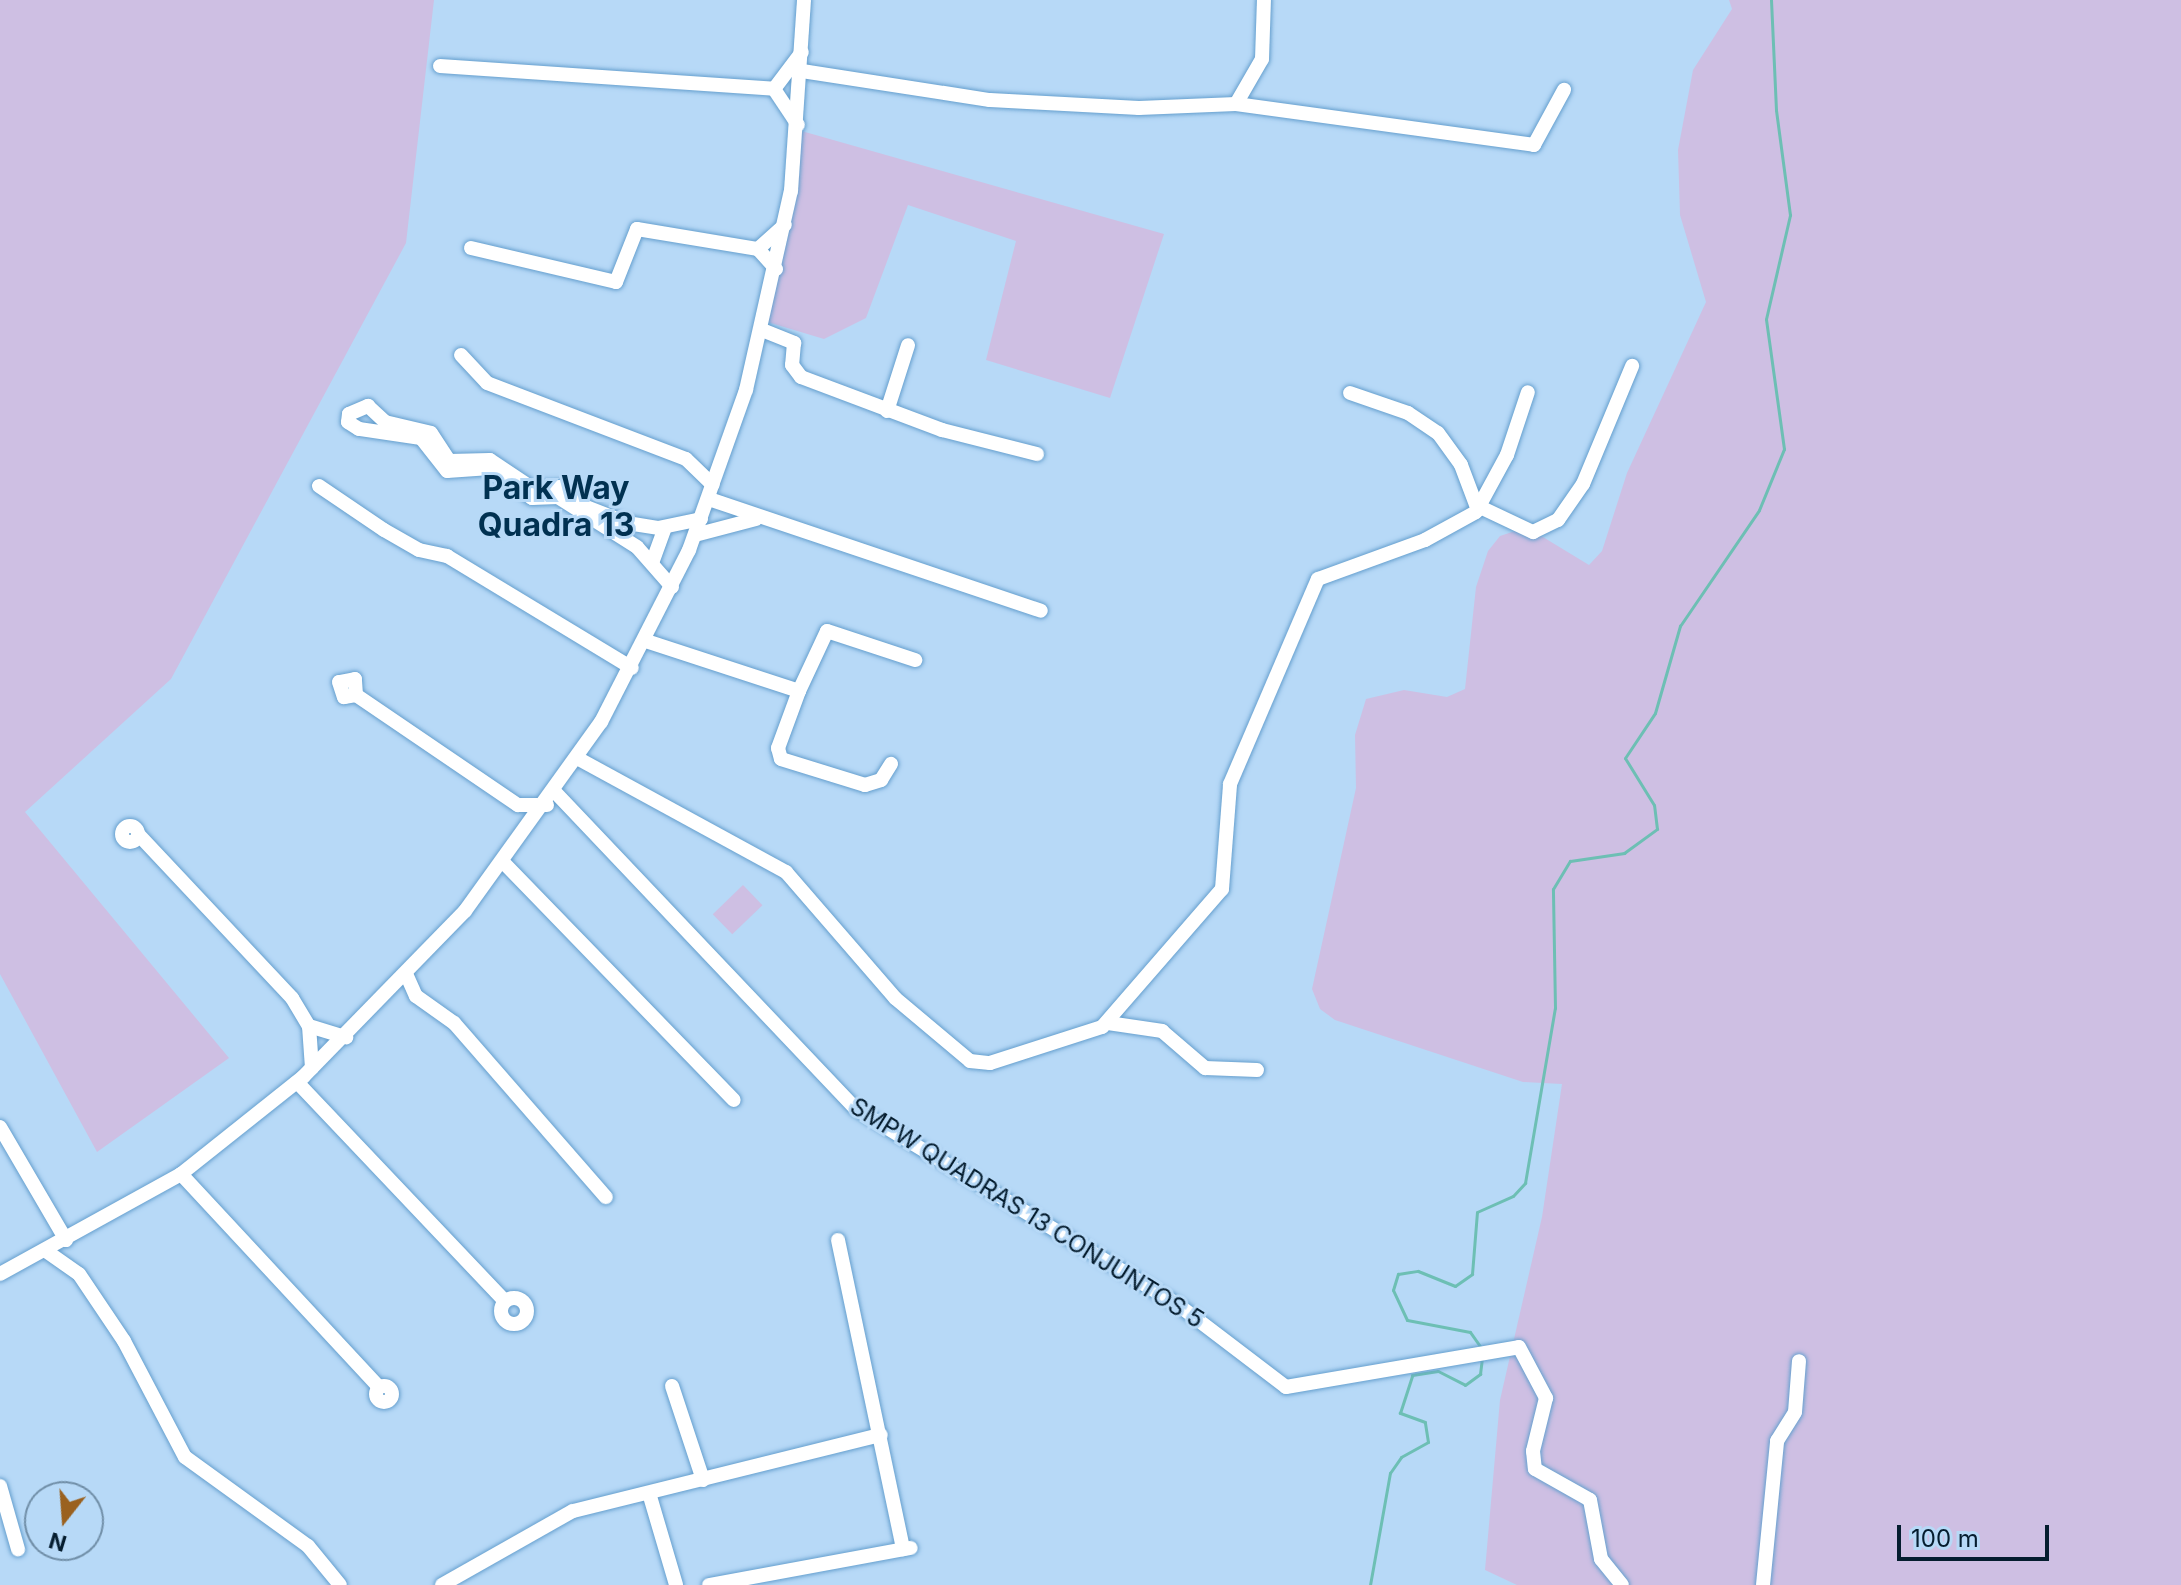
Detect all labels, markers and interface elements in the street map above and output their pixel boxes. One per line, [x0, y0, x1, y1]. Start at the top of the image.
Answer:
district label: Park Way Quadra 13 [478, 470, 634, 545]
street label: SMPW QUADRAS 13 CONJUNTOS 5 [845, 1092, 1209, 1334]
north arrow [24, 1481, 104, 1561]
scale bar [1901, 1509, 2053, 1559]
text: 100 m [1911, 1524, 1979, 1553]
text: N [46, 1527, 69, 1557]

